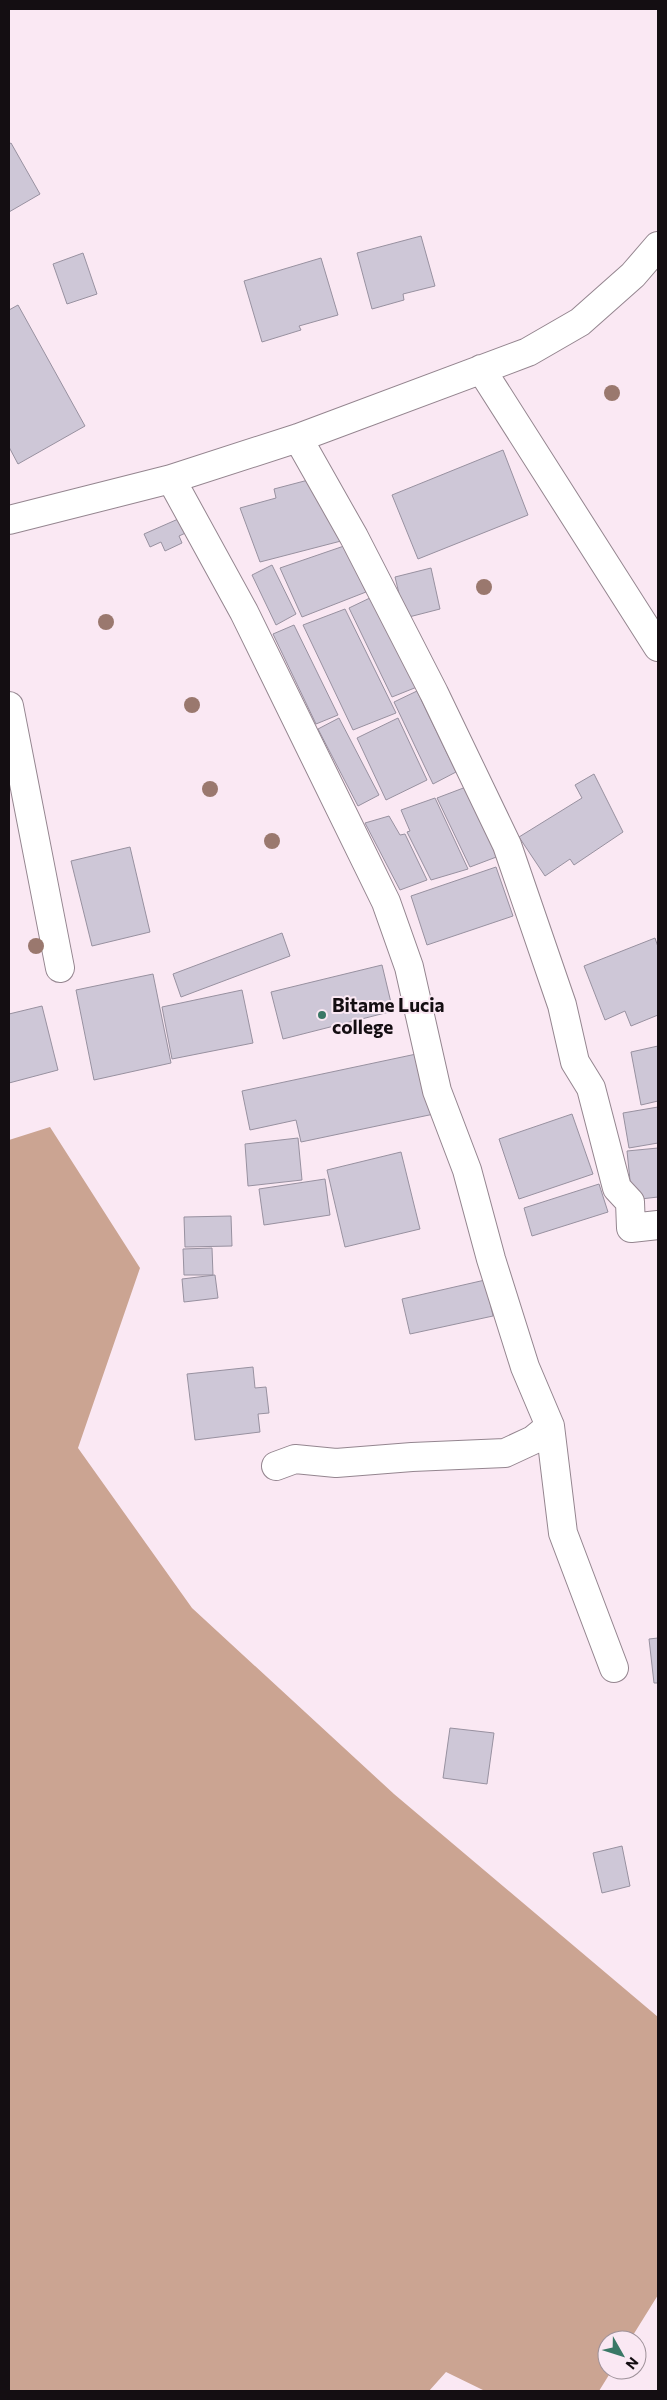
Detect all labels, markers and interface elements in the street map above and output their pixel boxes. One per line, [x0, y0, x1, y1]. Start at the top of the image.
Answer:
place label: Bitame Lucia college [332, 993, 445, 1038]
marker: Bitame Lucia college [316, 1009, 328, 1021]
north arrow [597, 2330, 647, 2380]
text: N [623, 2354, 642, 2373]

